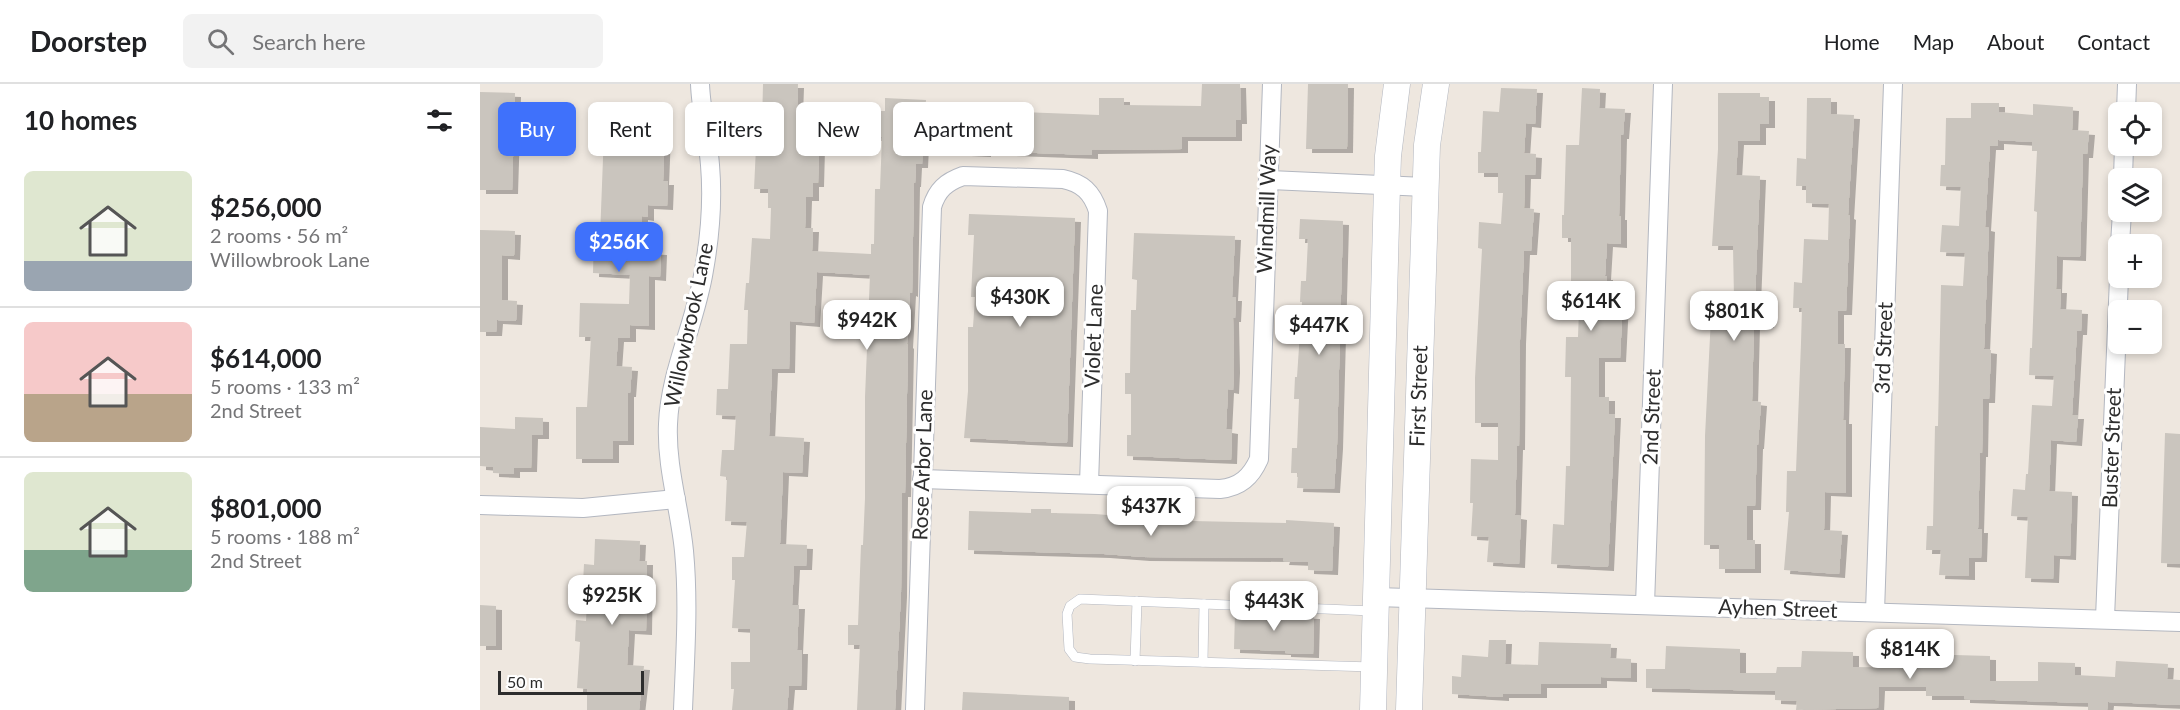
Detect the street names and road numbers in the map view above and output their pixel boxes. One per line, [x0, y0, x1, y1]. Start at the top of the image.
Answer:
street label: Windmill Way [1251, 144, 1280, 274]
street label: Willowbrook Lane [658, 240, 717, 409]
street label: Violet Lane [1078, 284, 1107, 388]
street label: 3rd Street [1868, 301, 1897, 394]
street label: First Street [1403, 344, 1432, 447]
street label: 2nd Street [1636, 368, 1665, 466]
street label: Buster Street [2096, 387, 2125, 509]
street label: Rose Arbor Lane [906, 389, 937, 541]
street label: Ayhen Street [1718, 593, 1839, 622]

